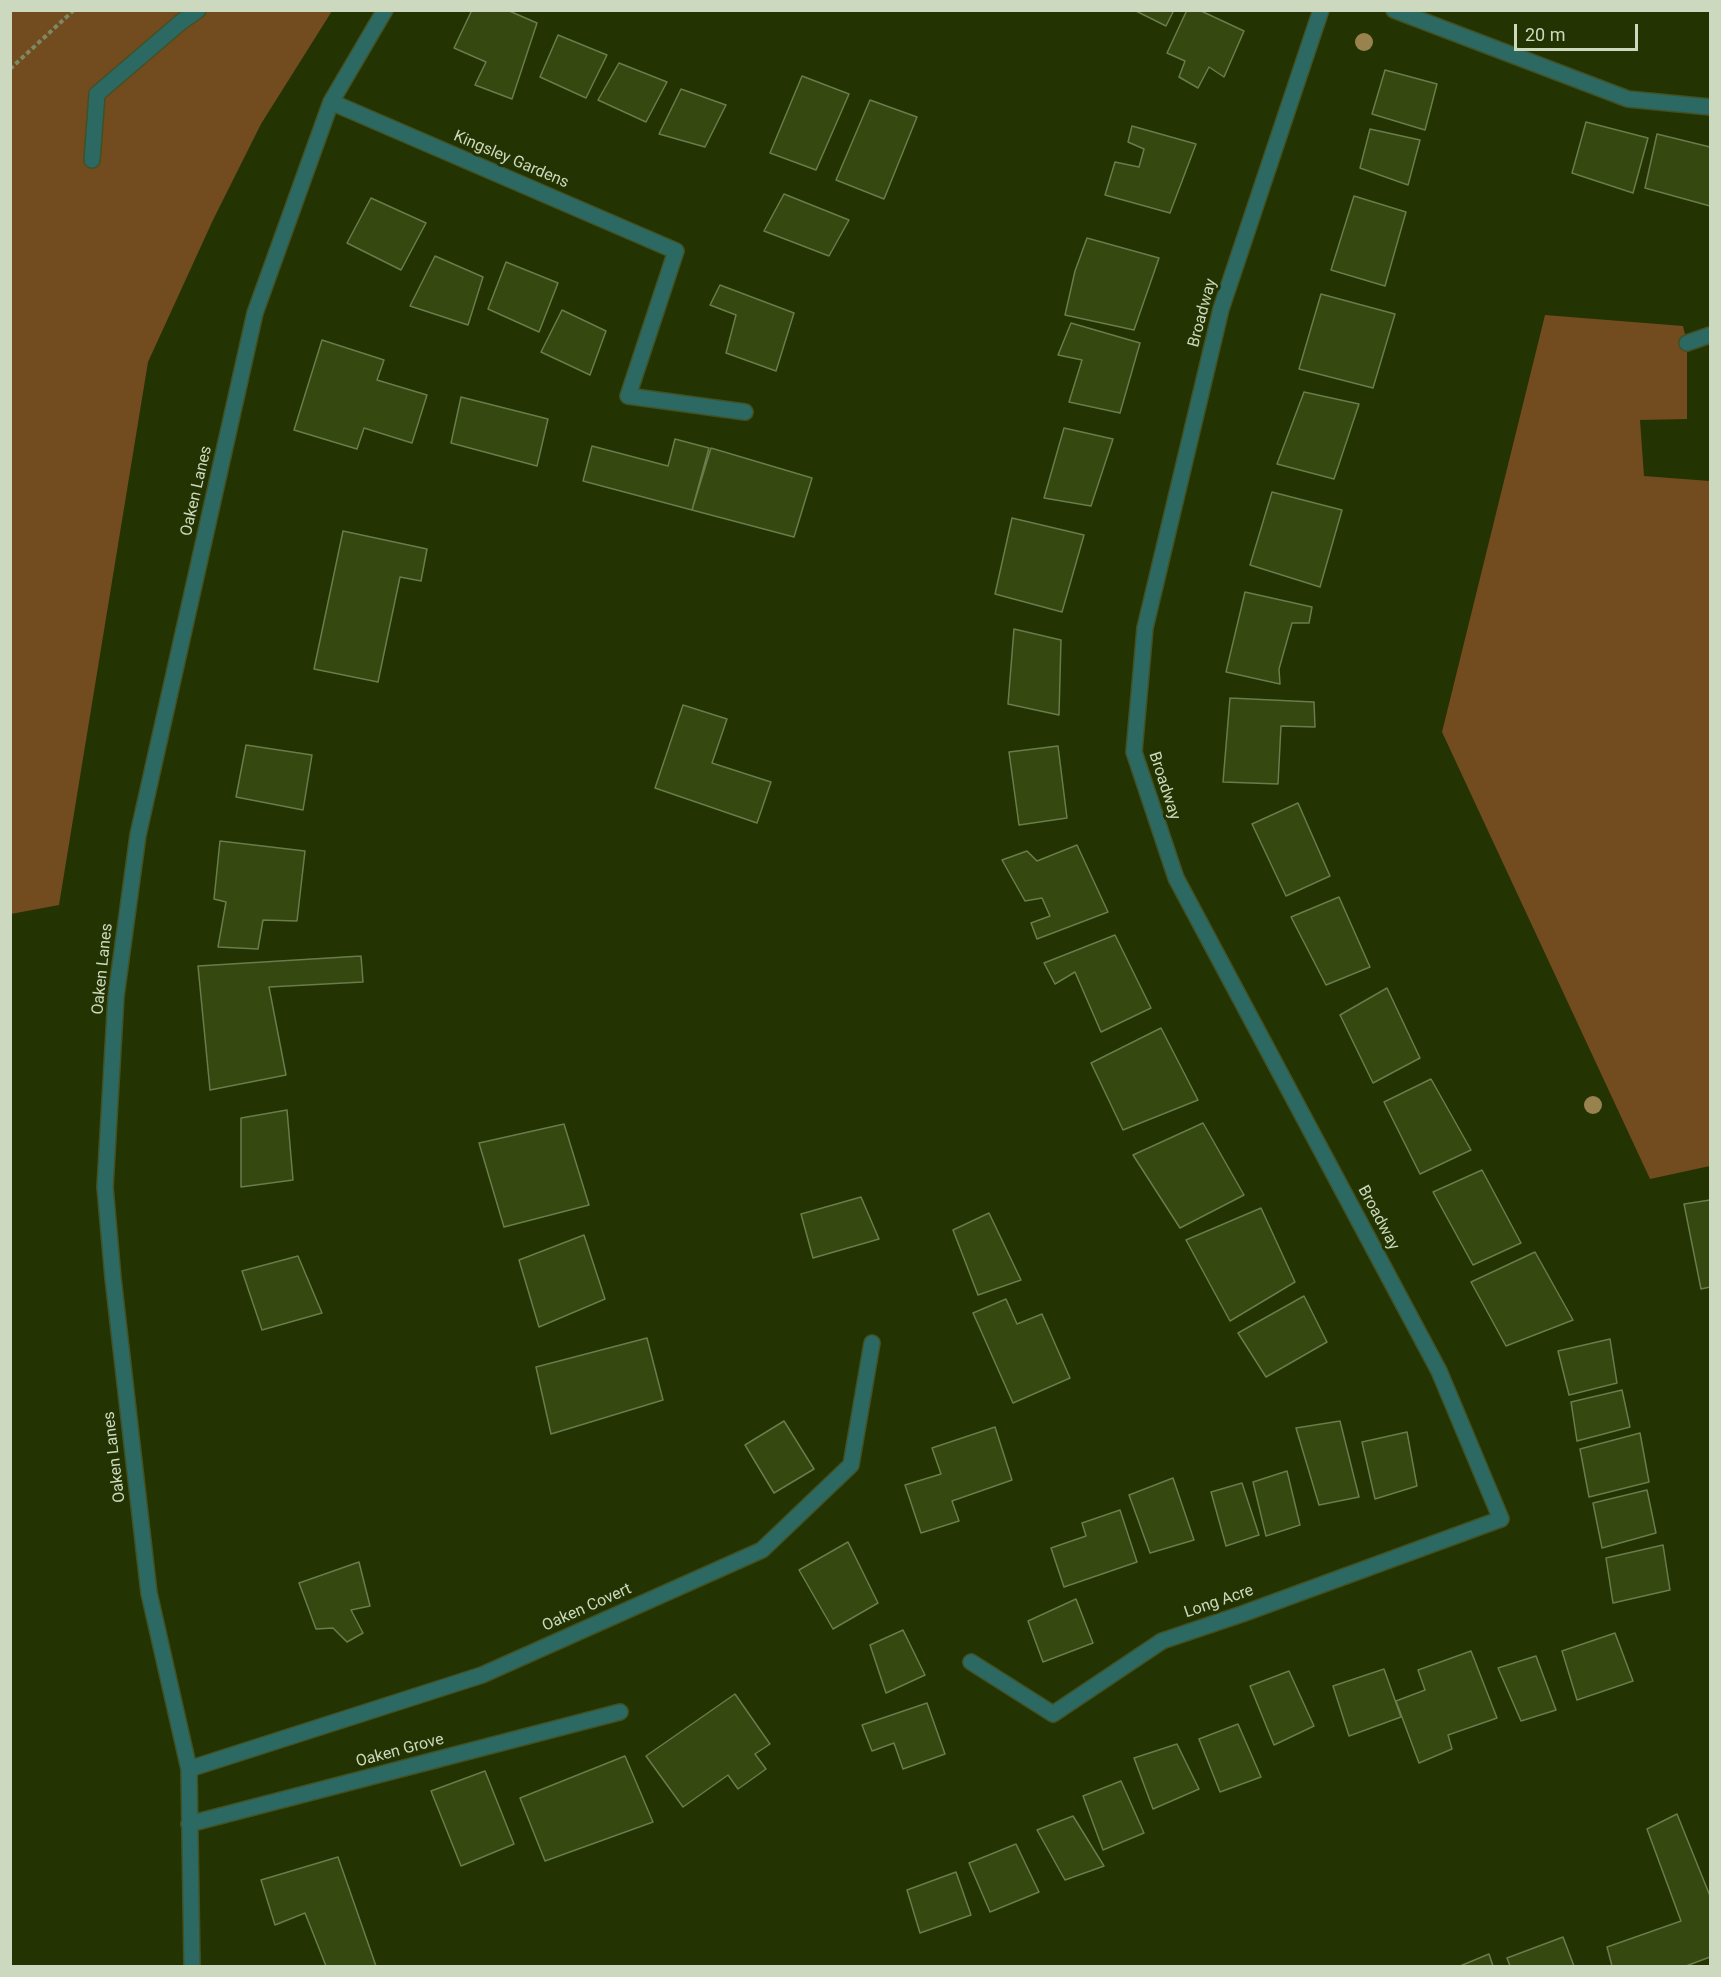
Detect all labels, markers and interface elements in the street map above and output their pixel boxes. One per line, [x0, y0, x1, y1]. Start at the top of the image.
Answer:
scale bar [1517, 12, 1642, 50]
text: 20 m [1525, 24, 1565, 45]
street label: Kingsley Gardens [451, 127, 571, 193]
street label: Broadway [1185, 277, 1221, 349]
street label: Oaken Lanes [177, 444, 217, 538]
street label: Broadway [1144, 750, 1184, 822]
street label: Oaken Lanes [89, 922, 117, 1016]
street label: Broadway [1353, 1182, 1403, 1254]
street label: Oaken Lanes [100, 1410, 130, 1504]
street label: Oaken Covert [539, 1580, 635, 1636]
street label: Long Acre [1182, 1581, 1256, 1623]
street label: Oaken Grove [354, 1730, 446, 1772]

